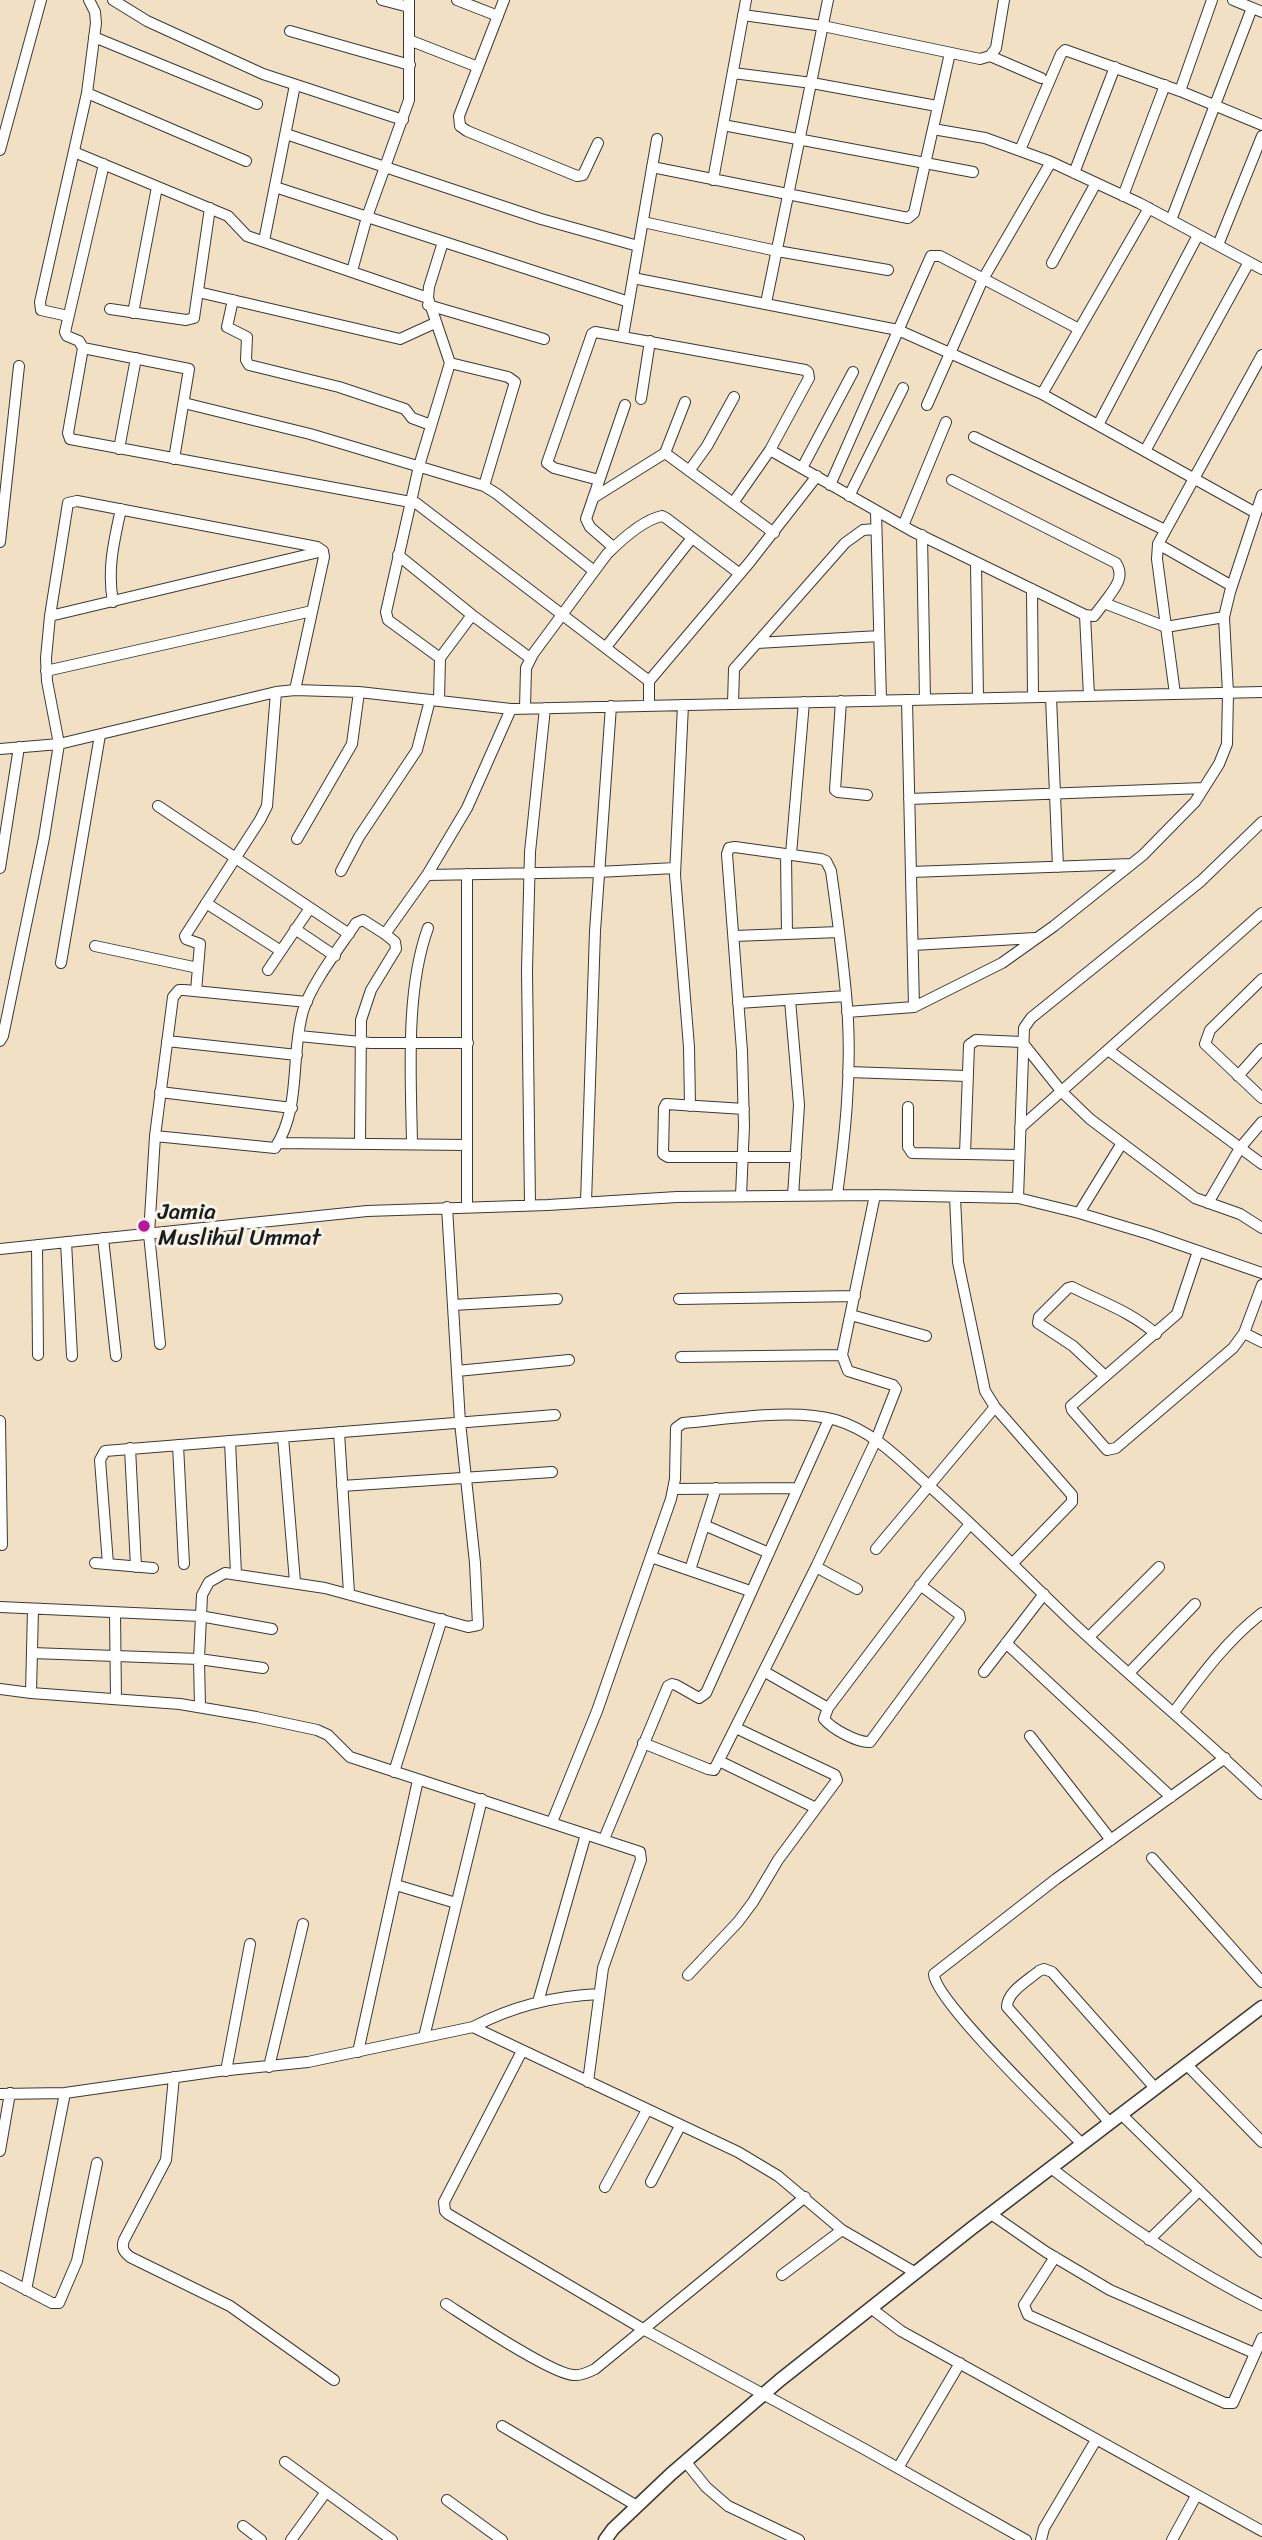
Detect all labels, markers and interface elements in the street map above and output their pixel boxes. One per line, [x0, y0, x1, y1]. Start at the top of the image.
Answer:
place label: Jamia Muslihul Ummat [158, 1199, 321, 1253]
marker: Jamia Muslihul Ummat [136, 1218, 152, 1234]

